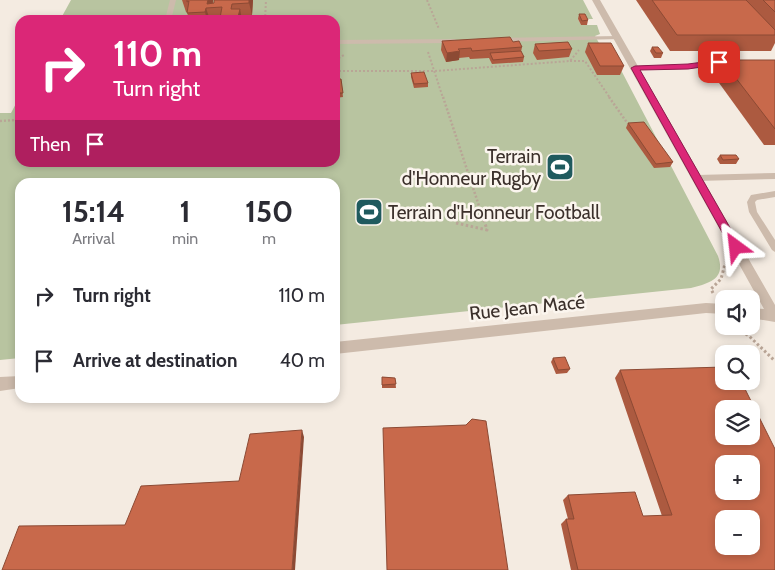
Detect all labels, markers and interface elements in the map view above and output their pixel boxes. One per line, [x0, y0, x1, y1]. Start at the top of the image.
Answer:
text: 110 m [113, 32, 202, 75]
icon: right [30, 35, 95, 100]
pin [698, 41, 740, 83]
icon: arrive [705, 48, 733, 76]
text: Turn right [113, 75, 200, 102]
icon: arrive [81, 130, 109, 158]
text: Then [30, 133, 71, 156]
place label: Terrain d'Honneur Rugby [402, 145, 541, 190]
sports icon: Terrain d'Honneur Rugby [545, 152, 575, 182]
text: 15:14 [62, 193, 125, 230]
text: 1 [180, 193, 191, 230]
text: 150 [245, 193, 293, 230]
sports icon: Terrain d'Honneur Football [354, 197, 384, 227]
place label: Terrain d'Honneur Football [388, 201, 600, 224]
position arrow [709, 220, 761, 272]
text: Arrival [72, 229, 115, 248]
text: min [172, 229, 198, 248]
text: m [262, 229, 276, 248]
icon: right [30, 282, 58, 310]
text: Turn right [73, 284, 151, 307]
text: 110 m [278, 284, 325, 307]
street label: Rue Jean Macé [468, 290, 586, 325]
map controls [715, 290, 760, 555]
button: sound [715, 290, 760, 335]
button: search [715, 345, 760, 390]
icon: arrive [30, 347, 58, 375]
text: Arrive at destination [73, 349, 237, 372]
text: 40 m [280, 349, 325, 372]
button: layers [715, 400, 760, 445]
button: + [715, 455, 760, 500]
button: − [715, 510, 760, 555]

